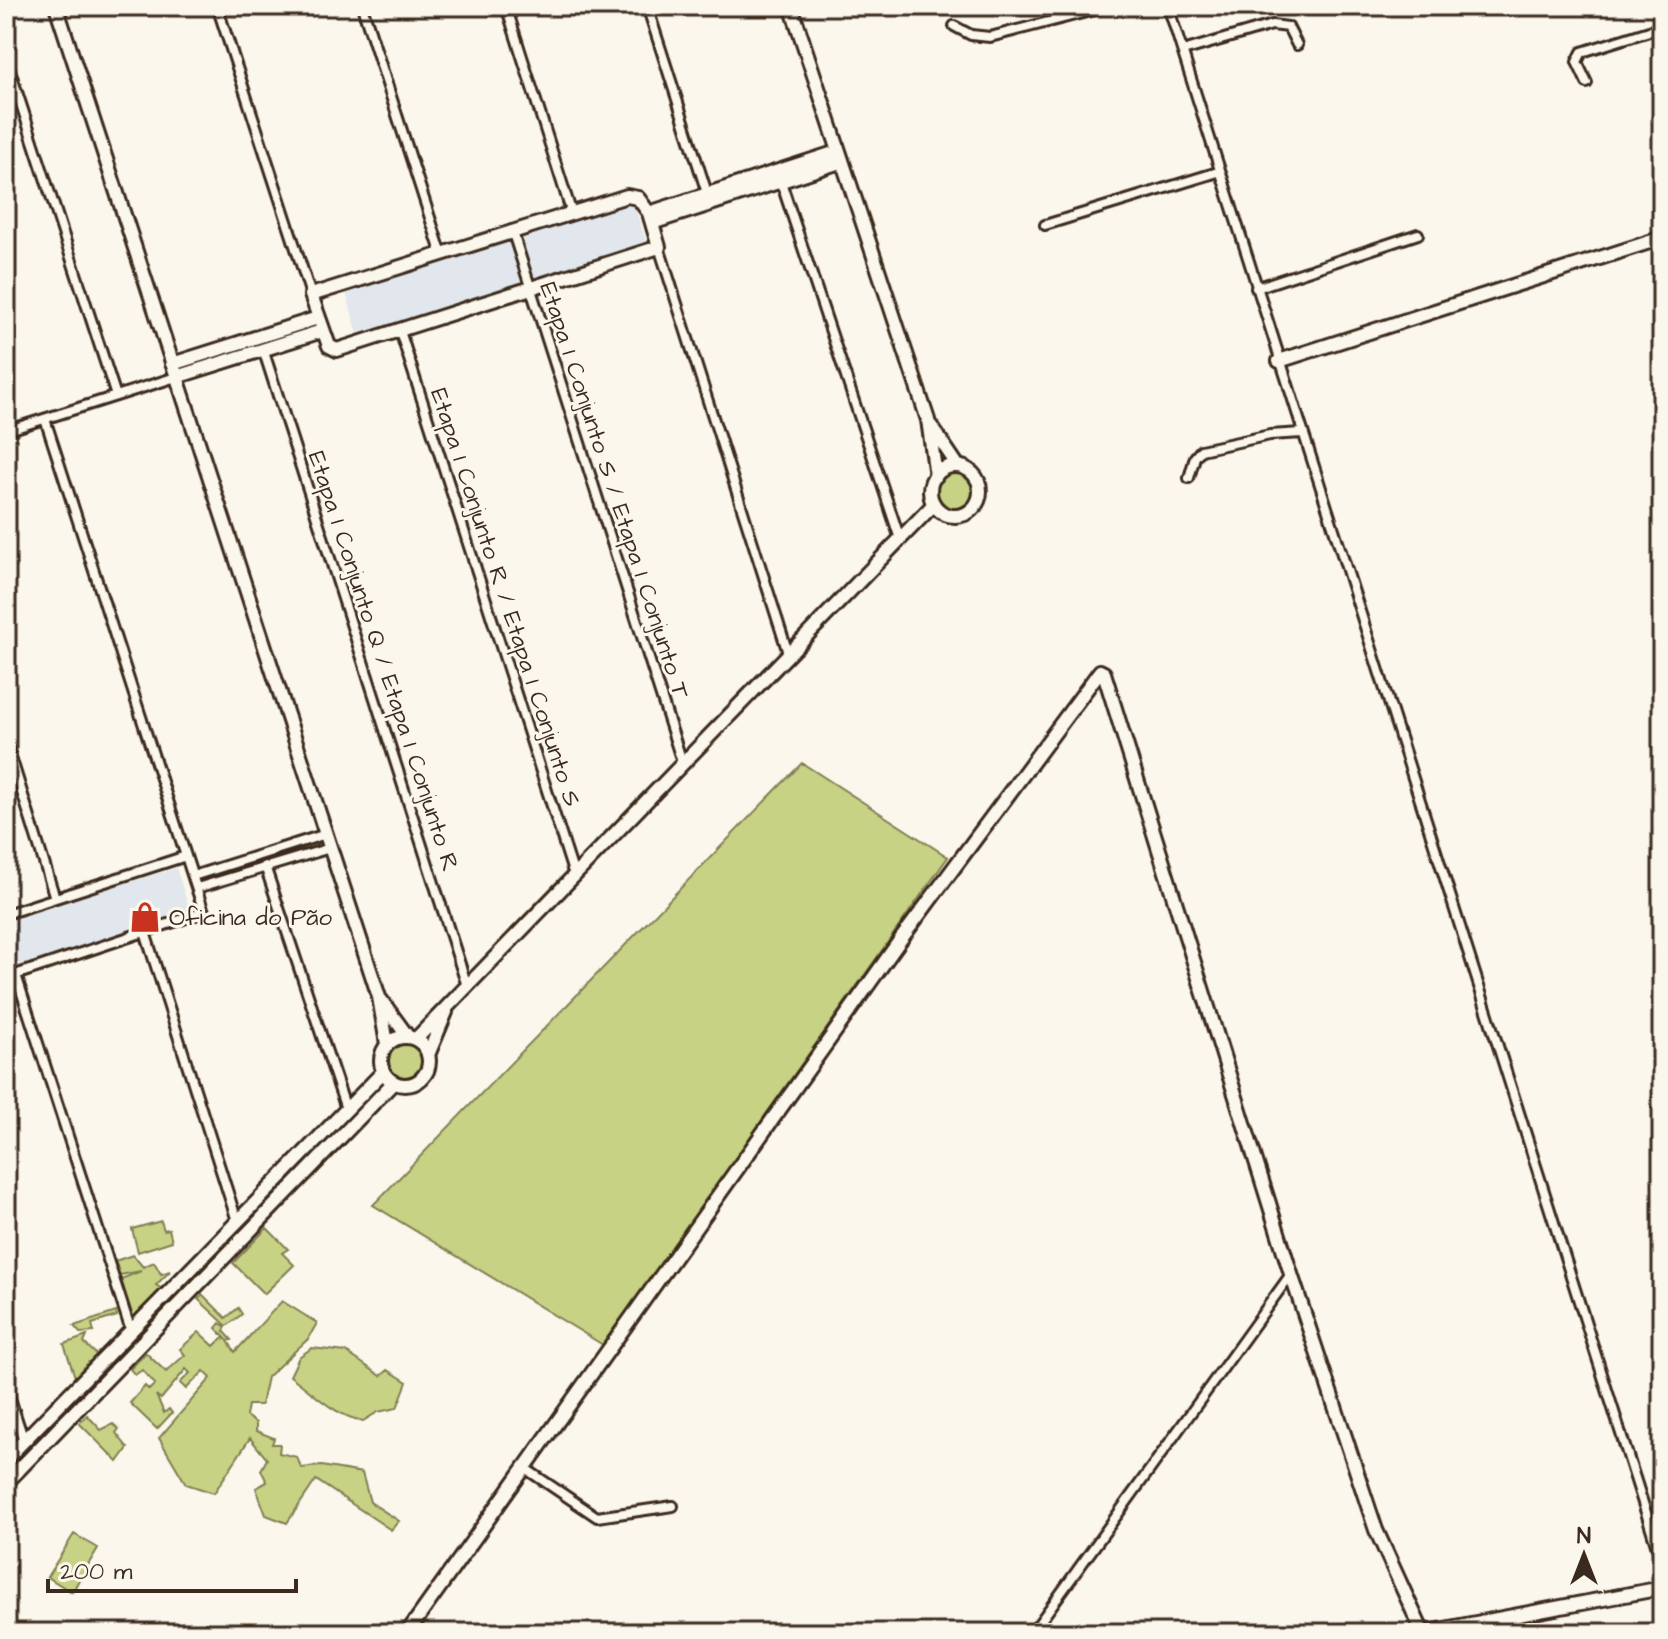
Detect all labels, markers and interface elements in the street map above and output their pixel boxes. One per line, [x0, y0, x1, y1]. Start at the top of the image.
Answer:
street label: Etapa 1 Conjunto S / Etapa 1 Conjunto T [531, 278, 698, 703]
street label: Etapa 1 Conjunto R / Etapa 1 Conjunto S [421, 384, 589, 811]
street label: Etapa 1 Conjunto Q / Etapa 1 Conjunto R [299, 447, 467, 876]
shop icon: Oficina do Pão [128, 900, 162, 934]
place label: Oficina do Pão [169, 901, 333, 935]
north arrow [1544, 1515, 1624, 1595]
text: N [1577, 1521, 1591, 1552]
scale bar [48, 1543, 296, 1593]
text: 200 m [60, 1555, 133, 1589]

